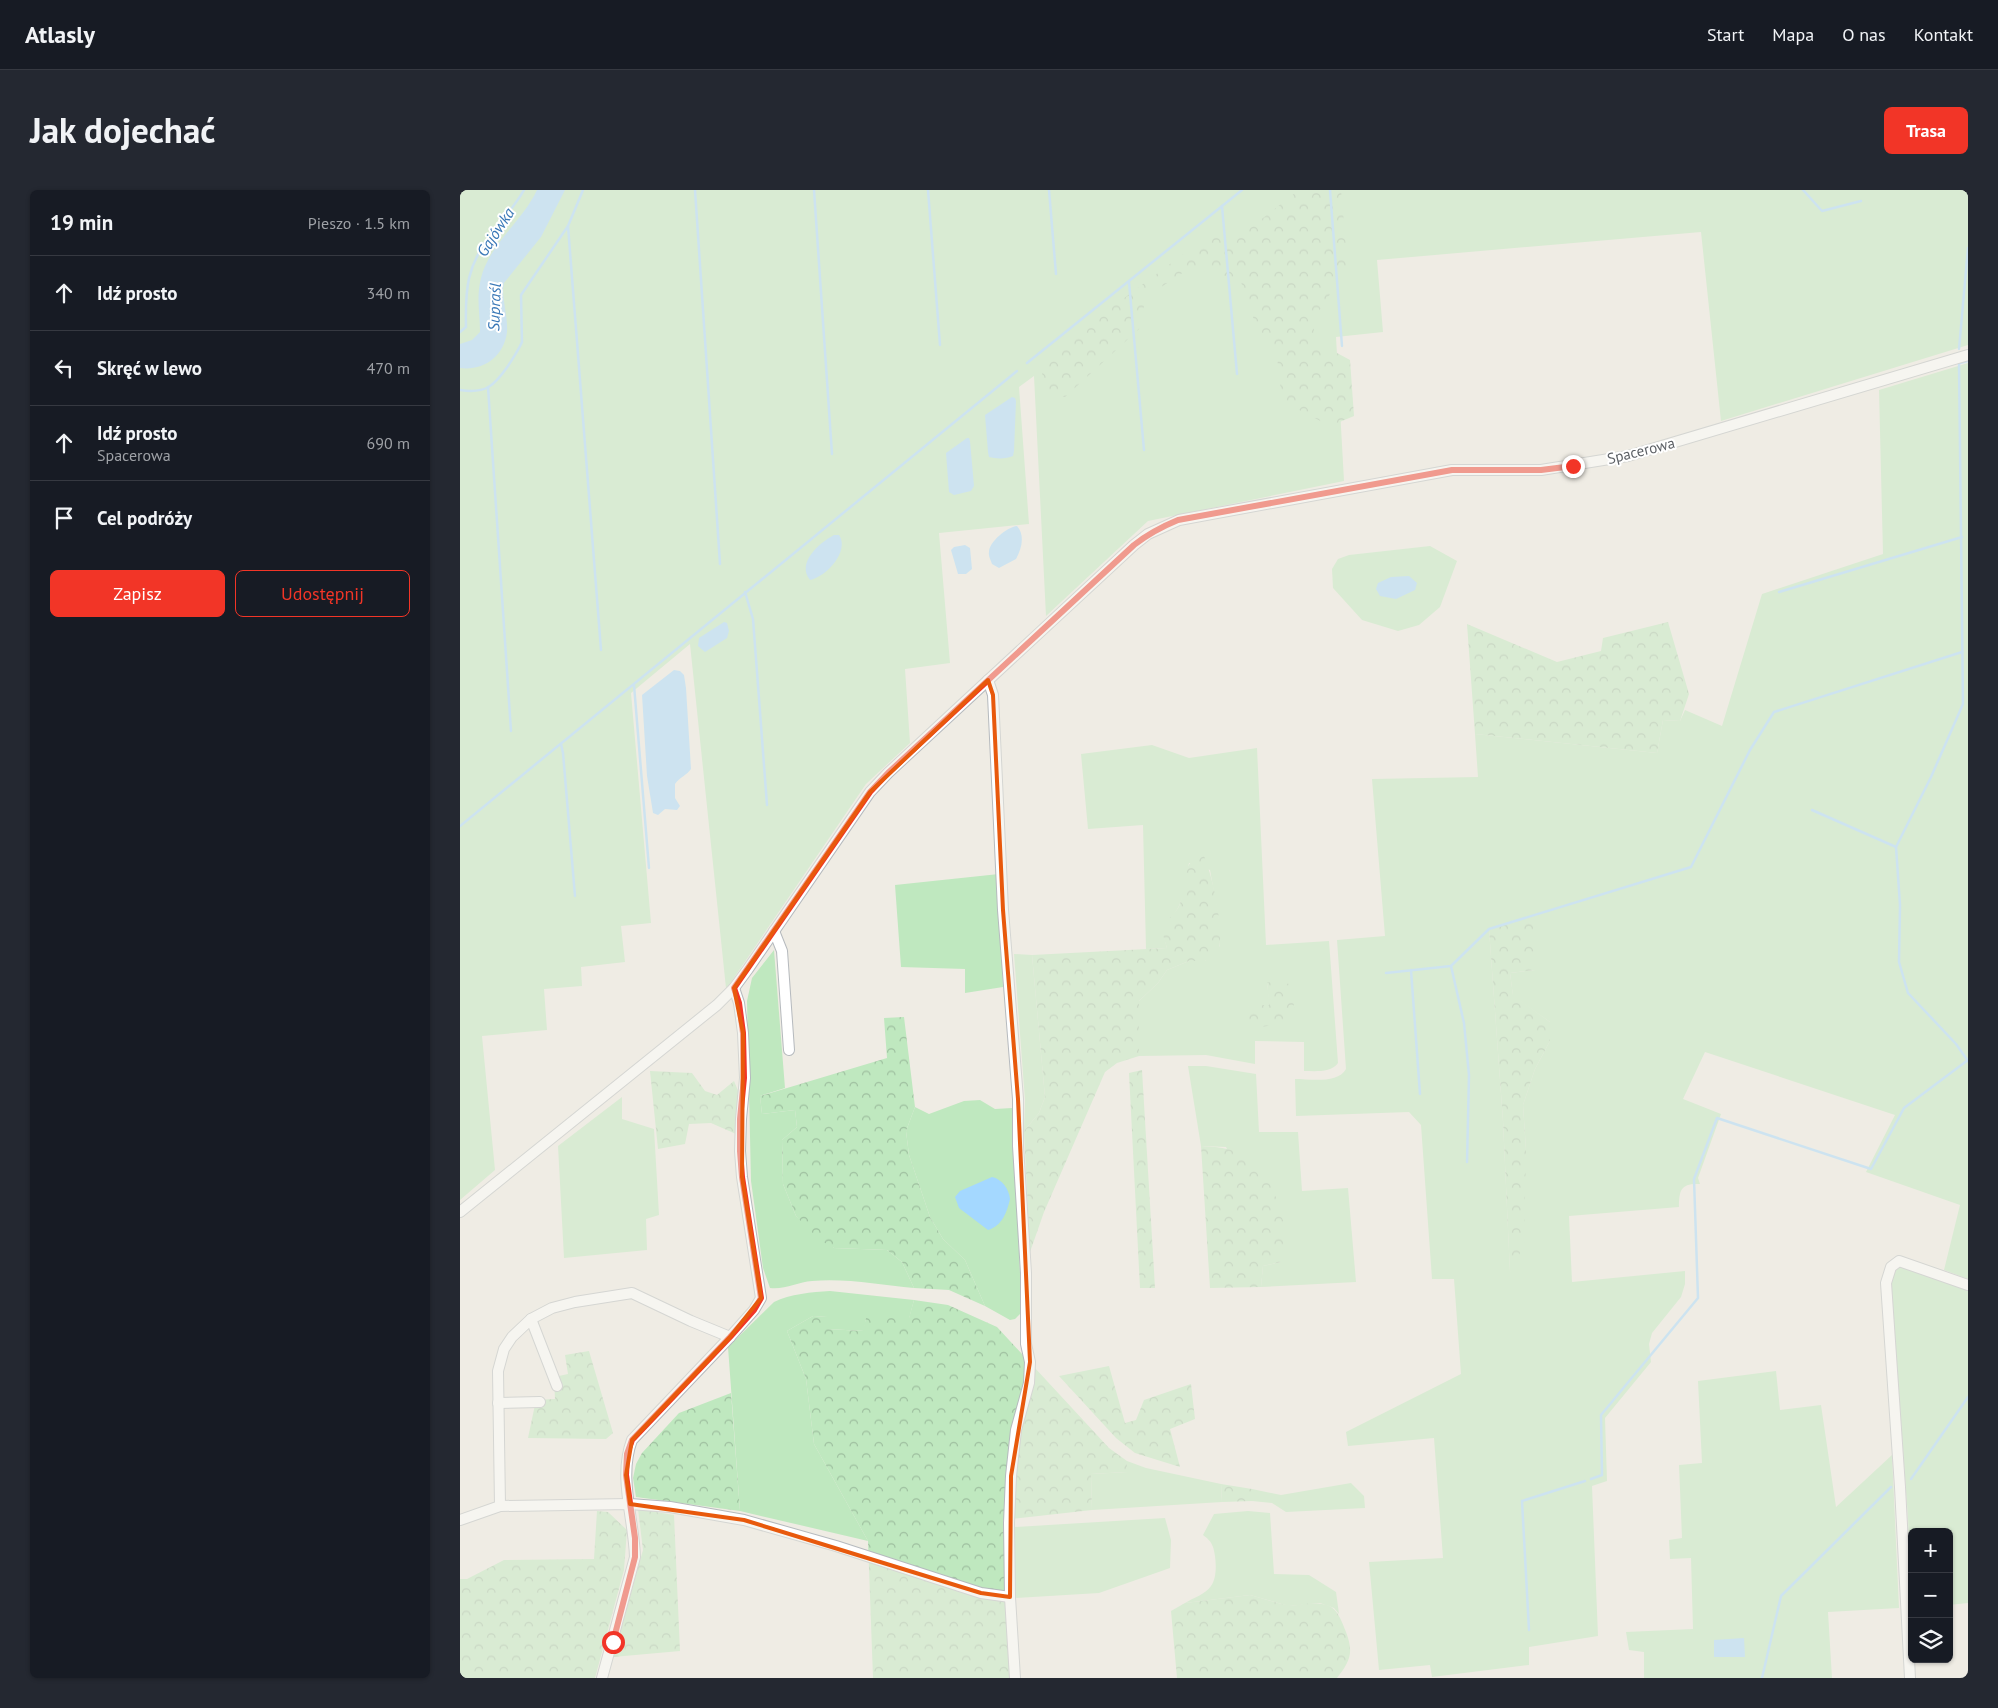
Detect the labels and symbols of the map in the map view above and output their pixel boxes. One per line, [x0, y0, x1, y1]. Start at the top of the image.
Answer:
water label: Gajówka [472, 204, 518, 260]
water label: Supraśl [483, 282, 505, 331]
street label: Spacerowa [1605, 433, 1677, 468]
route end [1562, 455, 1585, 478]
route start [602, 1631, 625, 1654]

